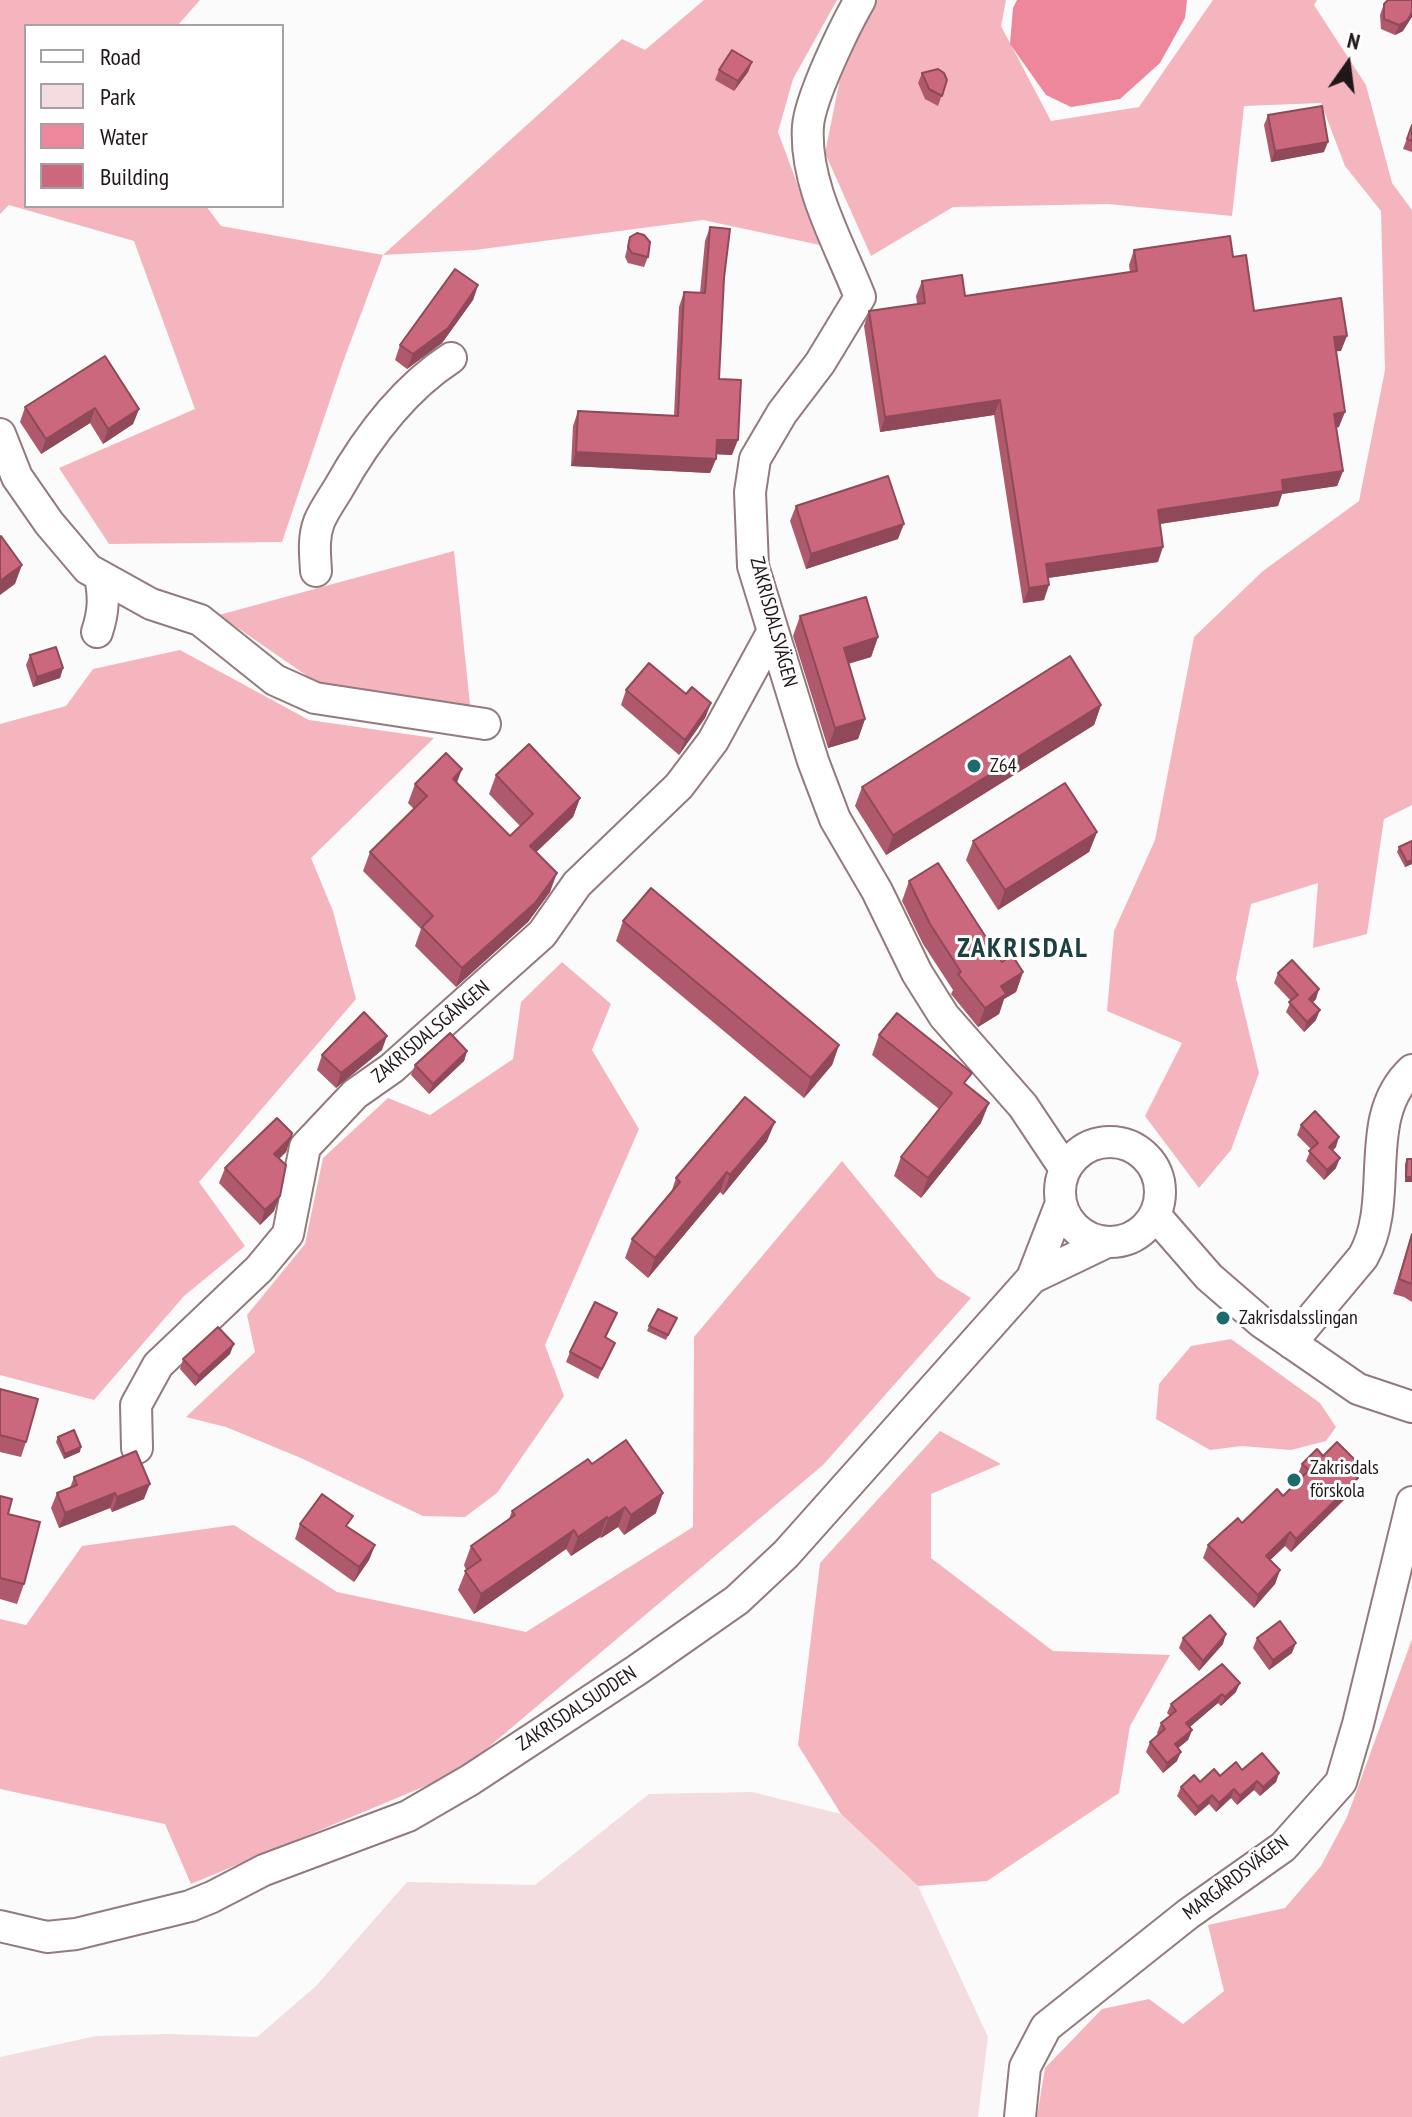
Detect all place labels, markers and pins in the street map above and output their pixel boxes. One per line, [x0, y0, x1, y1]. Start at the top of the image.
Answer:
place label: Z64 [990, 754, 1017, 778]
marker: Z64 [965, 757, 983, 775]
place label: Zakrisdalsslingan [1239, 1306, 1358, 1330]
marker: Zakrisdalsslingan [1214, 1309, 1232, 1327]
place label: Zakrisdals förskola [1310, 1456, 1379, 1503]
marker: Zakrisdals förskola [1285, 1471, 1303, 1489]

